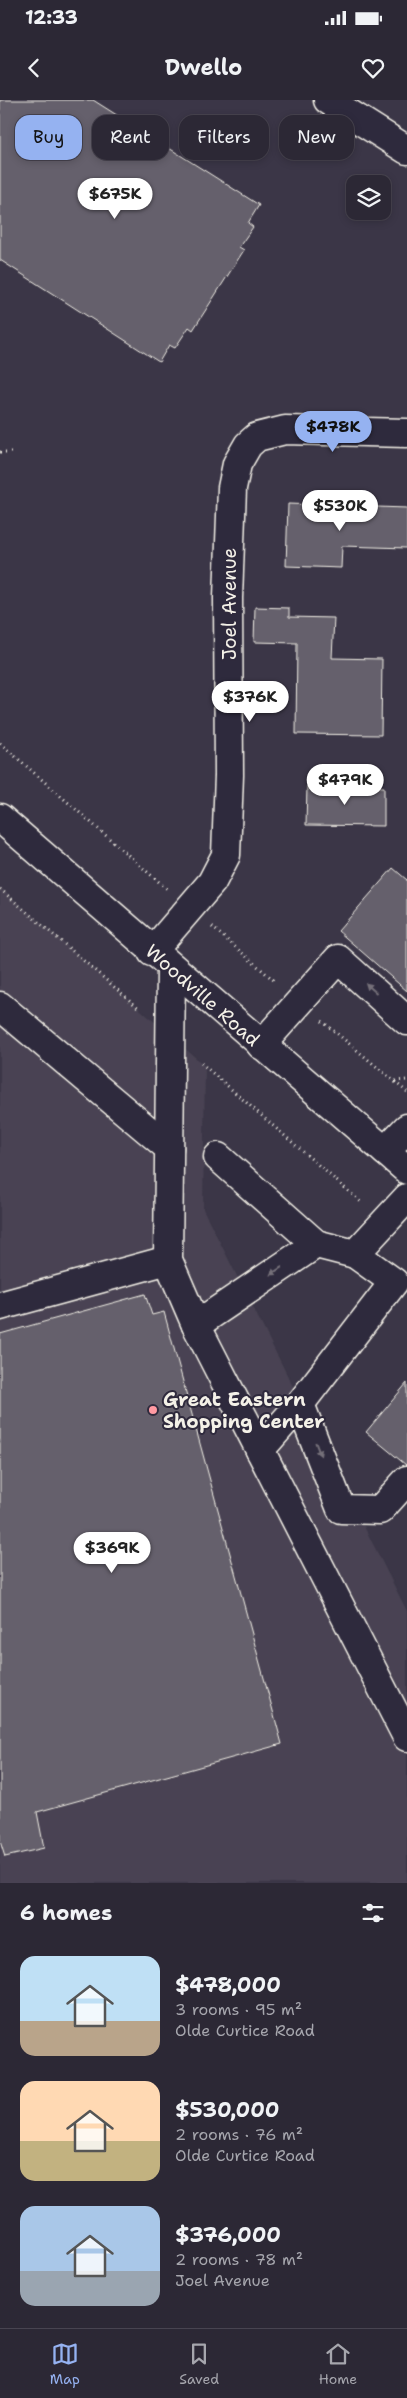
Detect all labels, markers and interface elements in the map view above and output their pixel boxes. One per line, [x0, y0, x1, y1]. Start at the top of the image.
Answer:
text: 12:33 [25, 5, 78, 30]
text: Dwello [165, 53, 242, 82]
icon: back [20, 54, 48, 82]
icon: heart [359, 54, 387, 82]
chip: Buy [15, 115, 82, 160]
chip: Rent [92, 115, 169, 160]
chip: Filters [179, 115, 269, 160]
chip: New [279, 115, 354, 160]
map controls [346, 175, 391, 220]
button: layers [346, 175, 391, 220]
pin: $675K [80, 178, 150, 220]
text: $675K [89, 183, 141, 204]
pin: $478K [298, 410, 368, 453]
text: $478K [306, 416, 360, 437]
pin: $530K [305, 490, 375, 532]
text: $530K [313, 495, 367, 516]
street label: Joel Avenue [217, 548, 242, 660]
pin: $376K [215, 680, 285, 723]
text: $376K [223, 686, 277, 707]
pin: $479K [310, 764, 380, 806]
text: $479K [318, 769, 372, 790]
street label: Woodville Road [140, 939, 265, 1052]
one-way arrow [364, 983, 377, 994]
one-way arrow [269, 1266, 283, 1276]
place label: Great Eastern Shopping Center [163, 1387, 325, 1434]
marker: Great Eastern Shopping Center [147, 1404, 159, 1416]
one-way arrow [314, 1442, 322, 1457]
pin: $369K [77, 1532, 147, 1574]
text: $369K [85, 1537, 139, 1558]
text: 6 homes [20, 1899, 112, 1927]
icon: filters [359, 1899, 387, 1927]
text: $478,000 [175, 1971, 281, 1999]
icon: home [60, 1976, 120, 2036]
text: 3 rooms · 95 m² [175, 1999, 302, 2020]
text: Olde Curtice Road [175, 2020, 315, 2041]
text: $530,000 [175, 2096, 280, 2124]
icon: home [60, 2101, 120, 2161]
text: 2 rooms · 76 m² [175, 2124, 303, 2145]
text: Olde Curtice Road [175, 2145, 315, 2166]
text: $376,000 [175, 2221, 281, 2249]
icon: home [60, 2226, 120, 2286]
text: 2 rooms · 78 m² [175, 2249, 303, 2270]
text: Joel Avenue [175, 2270, 270, 2291]
tab: Map [50, 2340, 80, 2388]
tab: Saved [179, 2340, 219, 2388]
tab: Home [319, 2340, 357, 2388]

